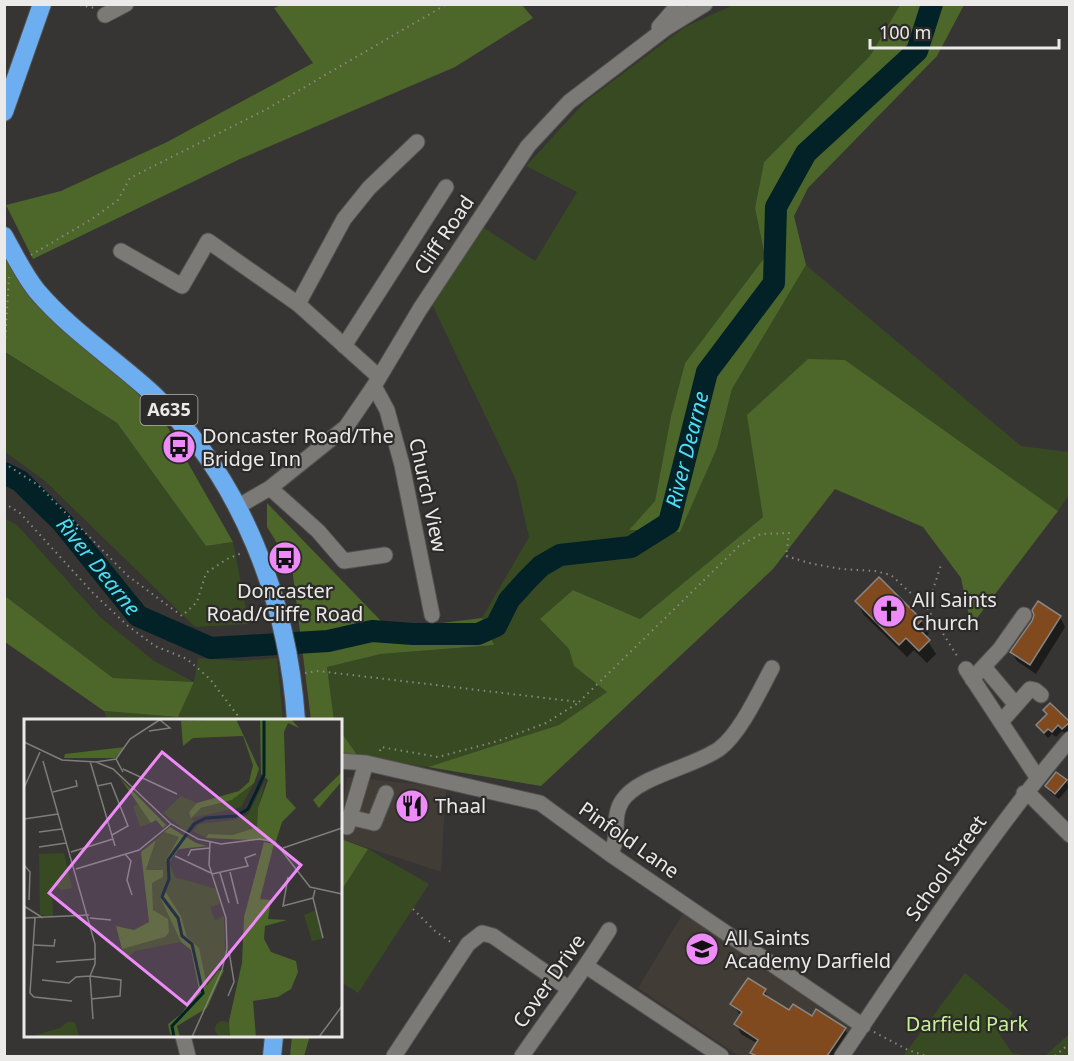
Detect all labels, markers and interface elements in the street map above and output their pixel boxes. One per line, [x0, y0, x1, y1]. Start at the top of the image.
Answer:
scale bar [870, 12, 1059, 50]
text: 100 m [879, 20, 931, 44]
street label: Cliff Road [407, 190, 480, 280]
water label: River Dearne [658, 388, 715, 511]
road number: A635 [140, 395, 198, 425]
place label: Doncaster Road/The Bridge Inn [202, 422, 394, 472]
bus stop icon: Doncaster Road/The Bridge Inn [161, 429, 197, 465]
street label: Church View [403, 435, 454, 555]
water label: River Dearne [51, 511, 147, 621]
bus stop icon: Doncaster Road/Cliffe Road [267, 540, 303, 576]
place label: Doncaster Road/Cliffe Road [207, 577, 363, 627]
place label: All Saints Church [912, 586, 997, 636]
church icon: All Saints Church [871, 593, 907, 629]
inset map [24, 719, 342, 1037]
restaurant icon: Thaal [394, 788, 430, 824]
place label: Thaal [435, 792, 486, 819]
street label: Pinfold Lane [574, 795, 685, 884]
street label: School Street [899, 809, 992, 926]
place label: All Saints Academy Darfield [725, 924, 891, 974]
street label: Cover Drive [506, 928, 591, 1033]
school or university icon: All Saints Academy Darfield [684, 931, 720, 967]
park label: Darfield Park [906, 1010, 1028, 1037]

